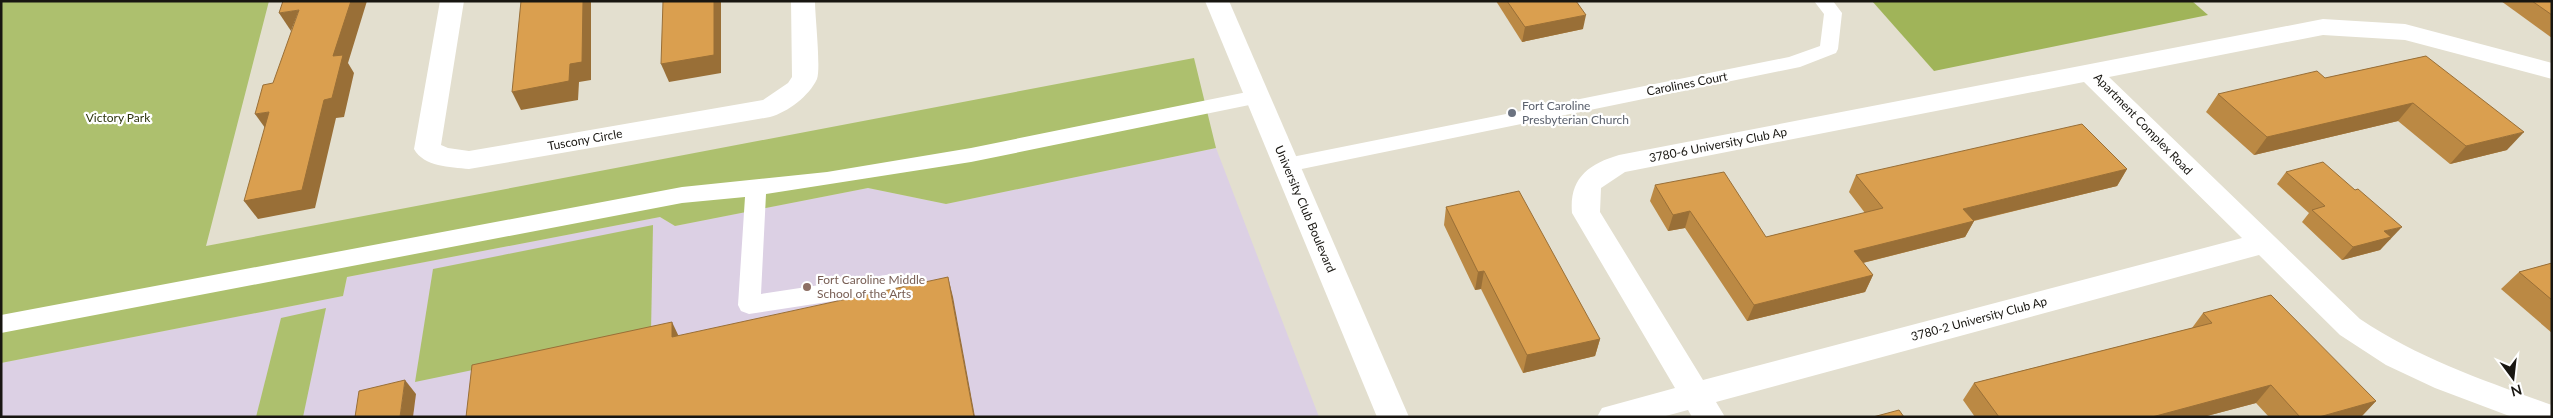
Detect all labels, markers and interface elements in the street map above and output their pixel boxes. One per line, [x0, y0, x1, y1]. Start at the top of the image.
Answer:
street label: Carolines Court [1645, 68, 1729, 99]
street label: Apartment Complex Road [2091, 70, 2196, 178]
place label: Fort Caroline Presbyterian Church [1522, 98, 1629, 127]
marker: Fort Caroline Presbyterian Church [1506, 107, 1518, 119]
park label: Victory Park [86, 110, 151, 125]
street label: 3780-6 University Club Ap [1648, 124, 1788, 165]
street label: Tuscony Circle [546, 126, 623, 153]
street label: University Club Boulevard [1272, 143, 1339, 275]
place label: Fort Caroline Middle School of the Arts [817, 272, 925, 301]
marker: Fort Caroline Middle School of the Arts [801, 281, 813, 293]
street label: 3780-2 University Club Ap [1909, 293, 2049, 344]
north arrow [2488, 353, 2538, 403]
text: N [2509, 381, 2524, 401]

